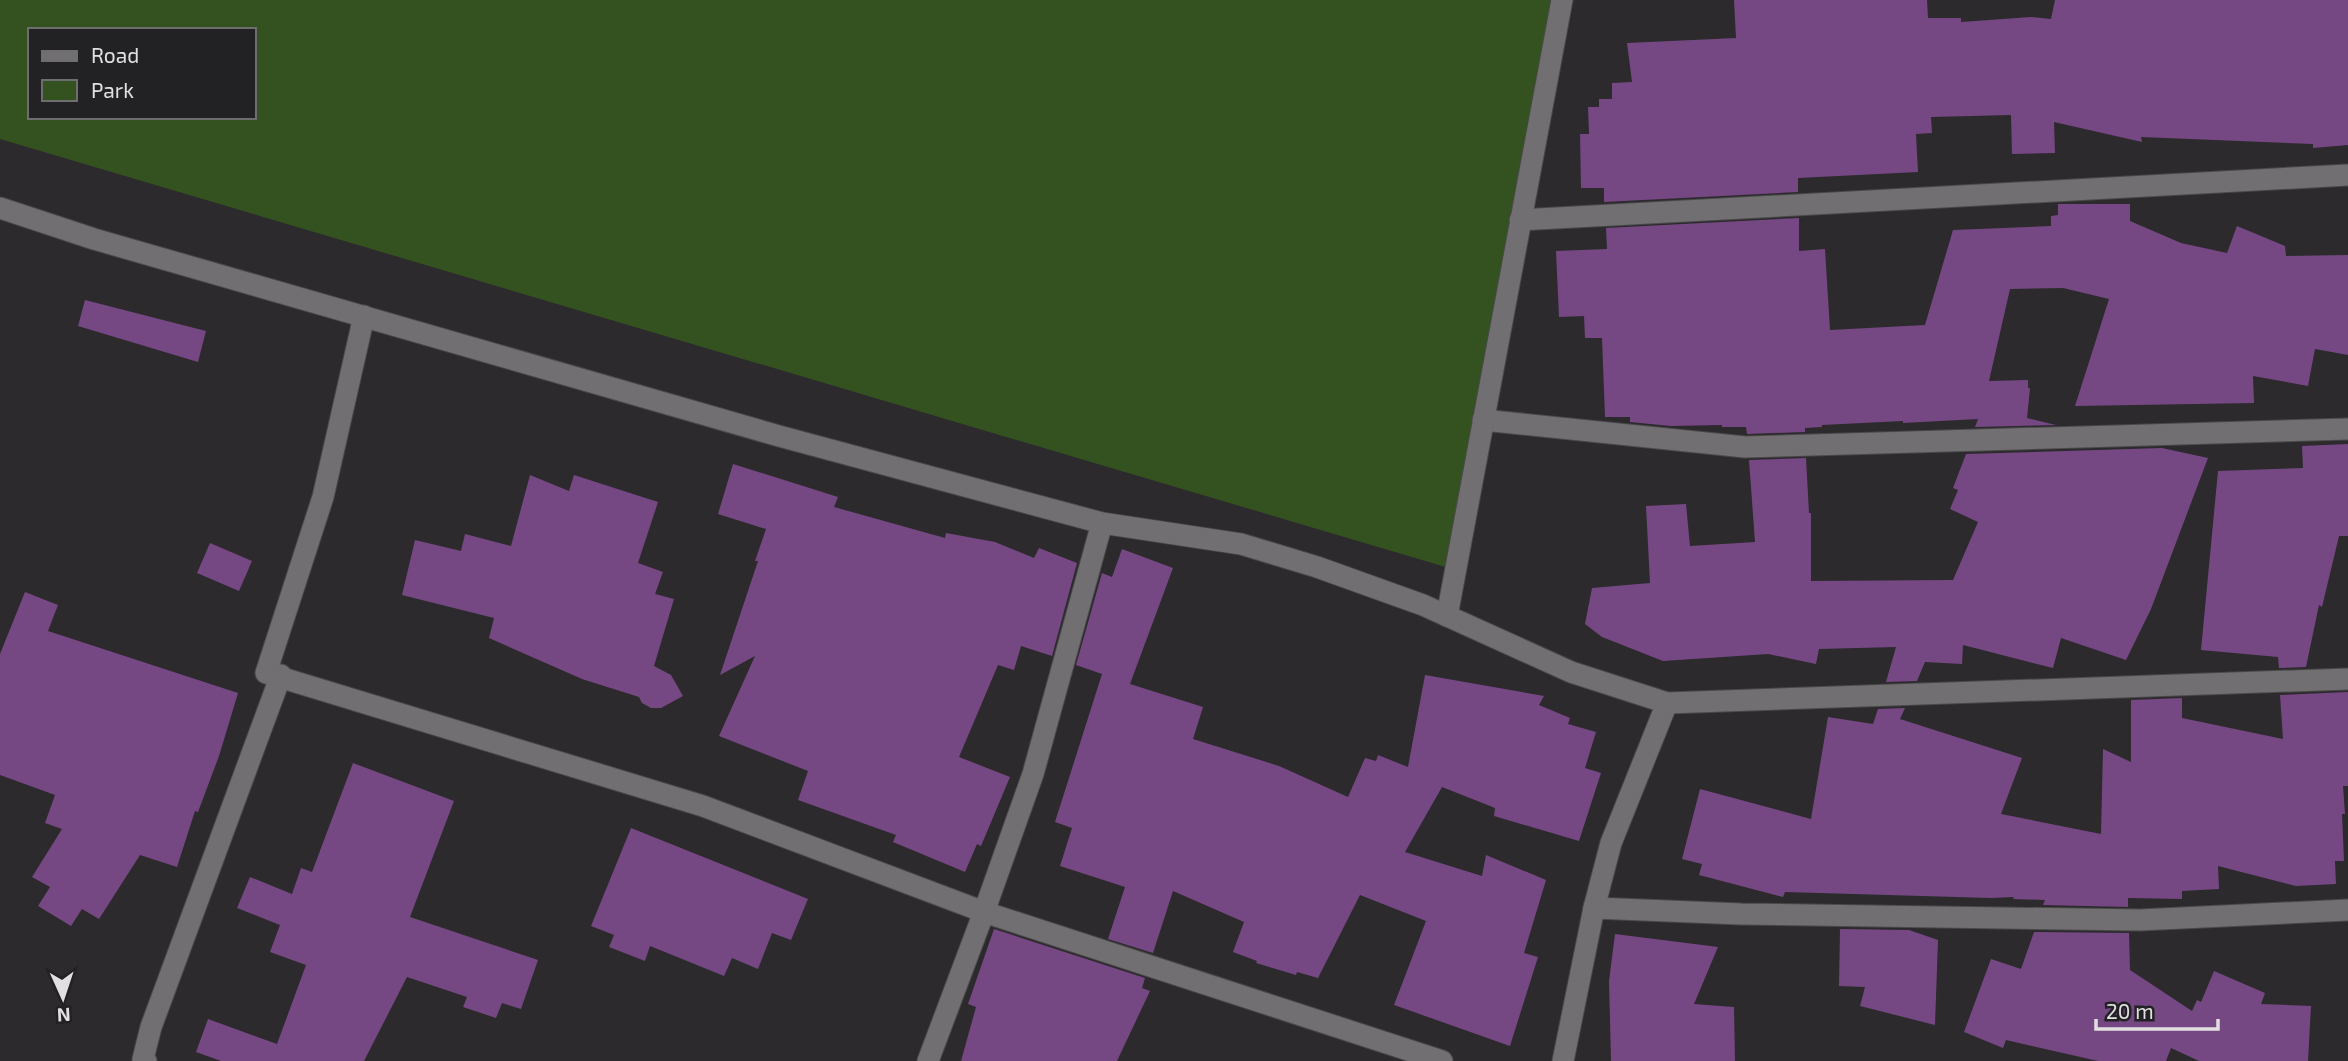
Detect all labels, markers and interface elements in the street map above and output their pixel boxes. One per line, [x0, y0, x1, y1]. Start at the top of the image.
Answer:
legend [28, 28, 256, 119]
text: Road [91, 42, 139, 67]
text: Park [91, 77, 134, 102]
north arrow [28, 963, 98, 1033]
scale bar [2096, 988, 2218, 1032]
text: 20 m [2106, 998, 2154, 1023]
text: N [56, 1004, 71, 1027]

